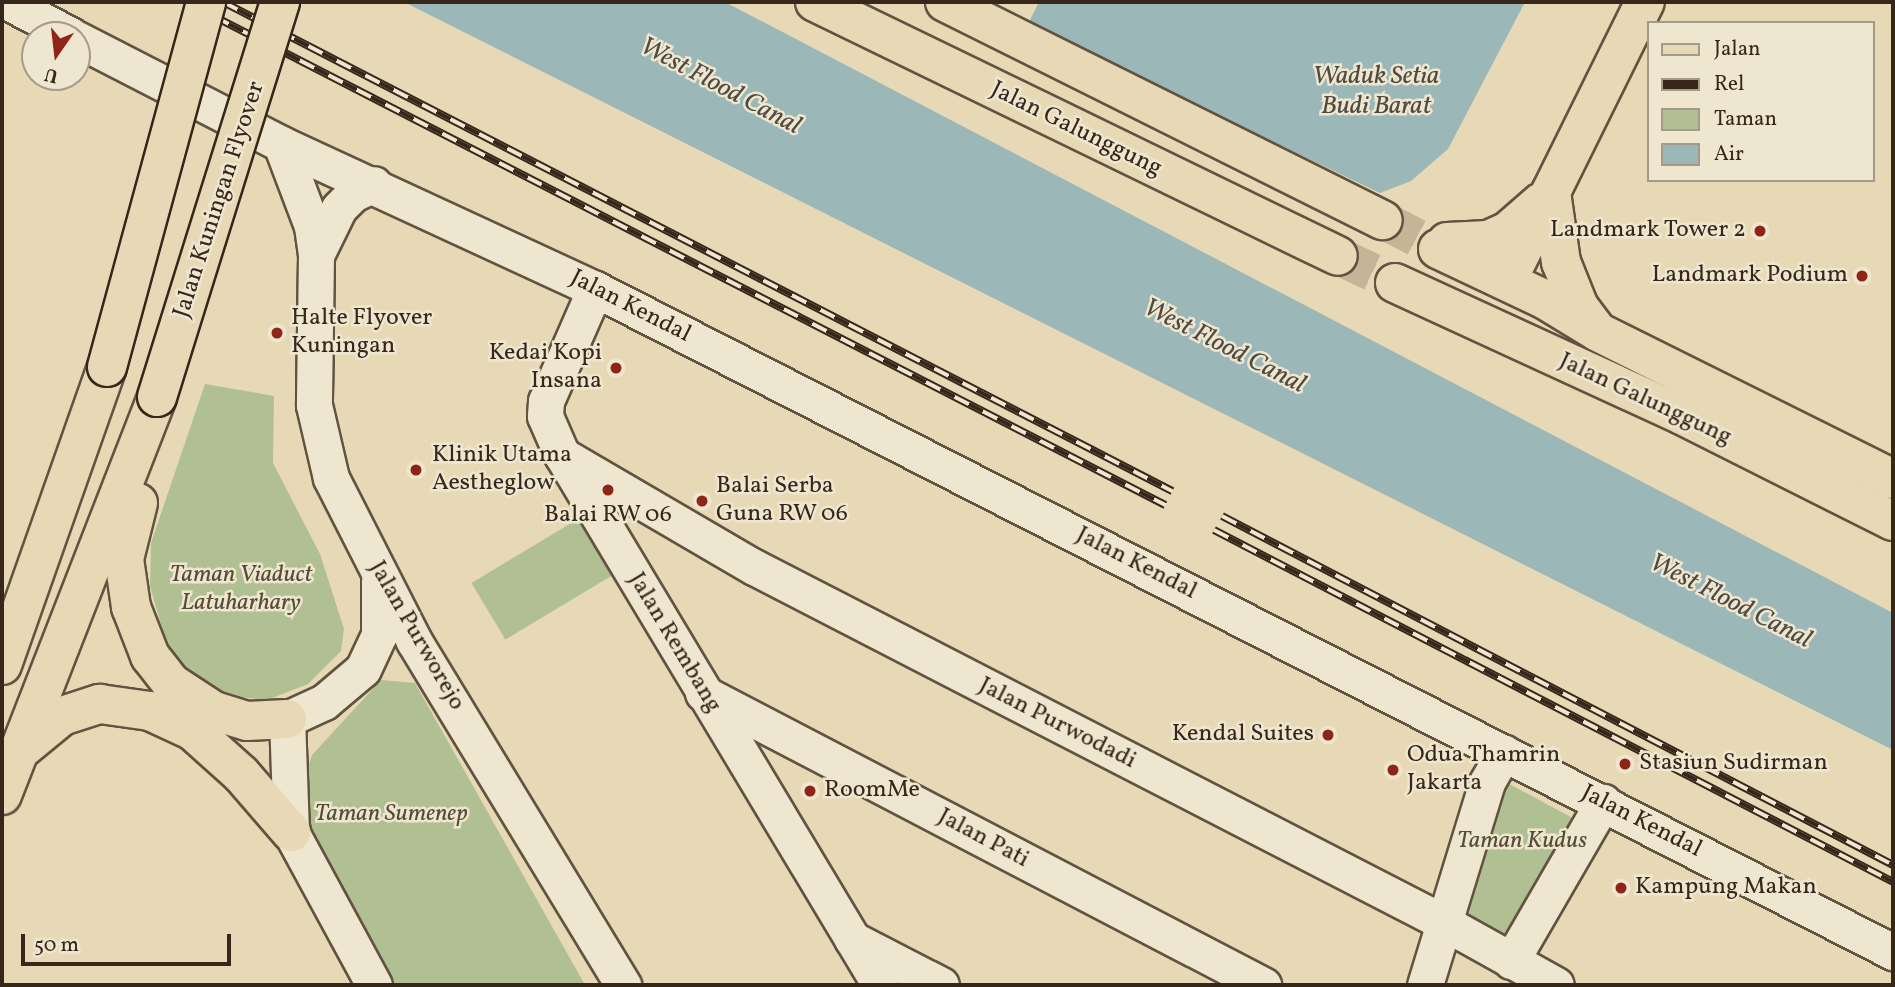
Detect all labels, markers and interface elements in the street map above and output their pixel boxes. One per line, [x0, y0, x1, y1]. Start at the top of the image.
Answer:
north arrow [21, 21, 91, 91]
legend [1646, 21, 1874, 182]
water label: West Flood Canal [634, 31, 806, 143]
text: Jalan [1714, 35, 1761, 64]
text: U [42, 60, 61, 89]
water label: Waduk Setia Budi Barat [1313, 61, 1439, 122]
text: Rel [1714, 70, 1744, 99]
street label: Jalan Galunggung [986, 76, 1166, 184]
street label: Jalan Kuningan Flyover [168, 78, 272, 322]
text: Taman [1714, 105, 1777, 134]
text: Air [1714, 140, 1744, 169]
place label: Landmark Tower 2 [1549, 217, 1746, 245]
marker: Landmark Tower 2 [1752, 223, 1768, 239]
place label: Landmark Podium [1652, 262, 1848, 290]
street label: Jalan Kendal [565, 264, 695, 350]
marker: Landmark Podium [1854, 268, 1870, 284]
water label: West Flood Canal [1138, 293, 1310, 401]
place label: Halte Flyover Kuningan [291, 305, 432, 361]
marker: Halte Flyover Kuningan [269, 325, 285, 341]
place label: Kedai Kopi Insana [489, 340, 602, 396]
street label: Jalan Galunggung [1554, 347, 1736, 453]
marker: Kedai Kopi Insana [608, 360, 624, 376]
place label: Klinik Utama Aestheglow [432, 442, 572, 498]
marker: Klinik Utama Aestheglow [406, 460, 426, 480]
place label: Balai Serba Guna RW 06 [716, 473, 849, 529]
marker: Balai RW 06 [600, 482, 616, 498]
marker: Balai Serba Guna RW 06 [694, 493, 710, 509]
place label: Balai RW 06 [544, 502, 672, 530]
street label: Jalan Kendal [1071, 521, 1201, 607]
water label: West Flood Canal [1644, 548, 1816, 656]
street label: Jalan Purworejo [362, 556, 470, 716]
park label: Taman Viaduct Latuharhary [170, 562, 312, 618]
street label: Jalan Rembang [621, 568, 727, 718]
street label: Jalan Purwodadi [973, 672, 1141, 776]
place label: Kendal Suites [1172, 721, 1314, 749]
marker: Kendal Suites [1320, 727, 1336, 743]
place label: Odua Thamrin Jakarta [1407, 742, 1561, 798]
place label: Stasiun Sudirman [1639, 750, 1828, 778]
marker: Stasiun Sudirman [1617, 756, 1633, 772]
marker: Odua Thamrin Jakarta [1385, 762, 1401, 778]
place label: RoomMe [824, 777, 920, 805]
street label: Jalan Kendal [1576, 779, 1706, 865]
marker: RoomMe [802, 783, 818, 799]
park label: Taman Sumenep [315, 801, 467, 829]
street label: Jalan Pati [932, 803, 1034, 875]
park label: Taman Kudus [1457, 828, 1587, 856]
place label: Kampung Makan [1635, 874, 1817, 902]
marker: Kampung Makan [1613, 880, 1629, 896]
scale bar [24, 920, 234, 964]
text: 50 m [34, 931, 79, 960]

